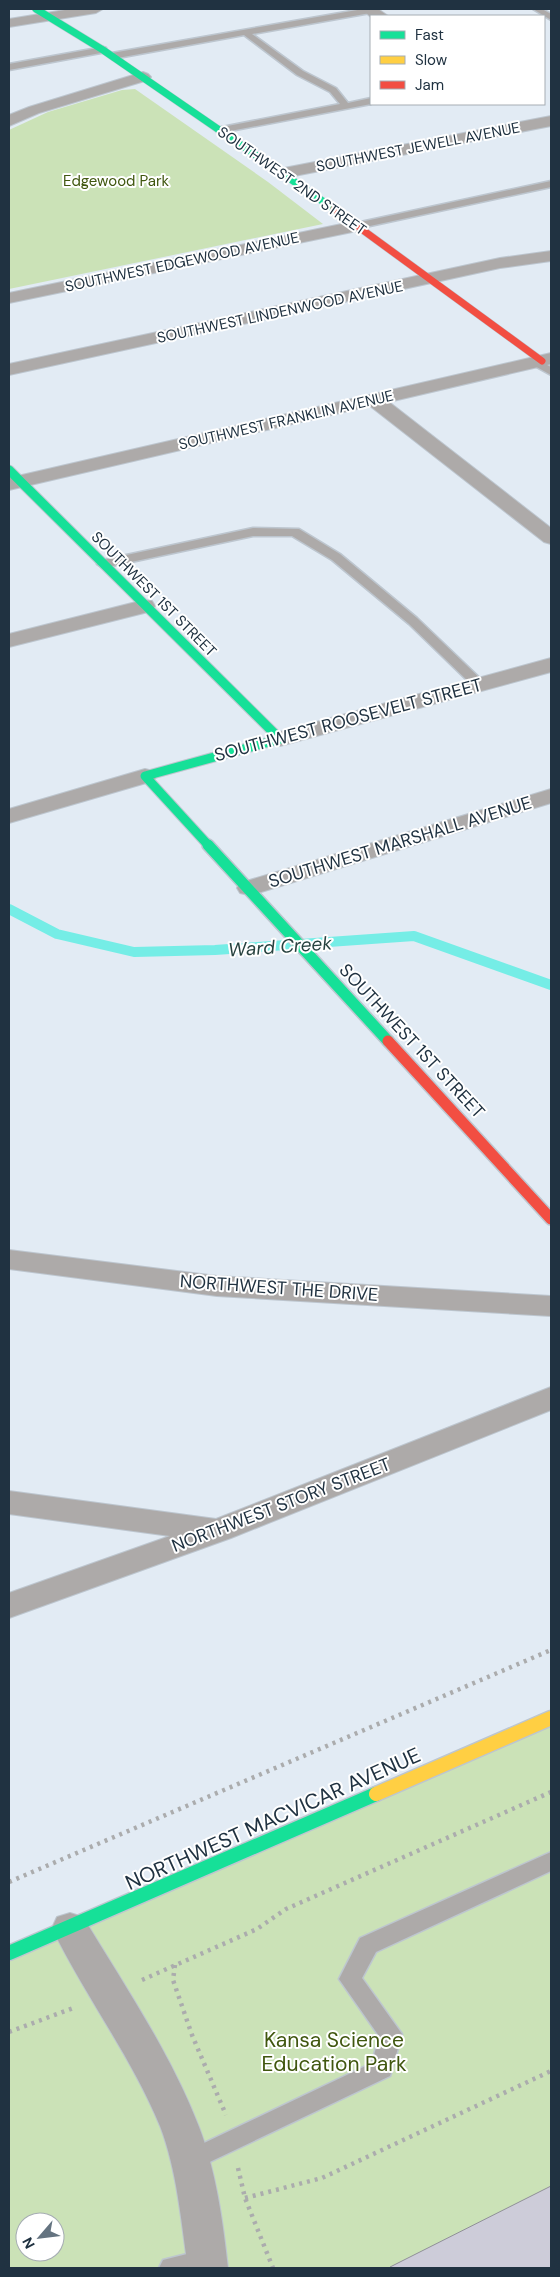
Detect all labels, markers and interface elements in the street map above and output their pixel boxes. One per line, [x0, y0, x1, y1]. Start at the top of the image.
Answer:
legend [370, 15, 545, 105]
text: Fast [415, 25, 444, 45]
text: Slow [415, 50, 448, 70]
text: Jam [415, 75, 444, 95]
street label: SOUTHWEST JEWELL AVENUE [314, 117, 522, 177]
street label: SOUTHWEST 2ND STREET [214, 122, 370, 240]
park label: Edgewood Park [63, 171, 170, 191]
street label: SOUTHWEST EDGEWOOD AVENUE [63, 227, 301, 297]
street label: SOUTHWEST LINDENWOOD AVENUE [155, 276, 405, 348]
street label: SOUTHWEST FRANKLIN AVENUE [177, 386, 395, 454]
street label: SOUTHWEST 1ST STREET [87, 527, 221, 661]
street label: SOUTHWEST ROOSEVELT STREET [211, 673, 485, 767]
street label: SOUTHWEST MARSHALL AVENUE [265, 790, 535, 894]
water label: Ward Creek [227, 930, 333, 963]
street label: SOUTHWEST 1ST STREET [334, 959, 490, 1123]
street label: NORTHWEST THE DRIVE [179, 1269, 379, 1307]
street label: NORTHWEST STORY STREET [168, 1452, 394, 1558]
street label: NORTHWEST MACVICAR AVENUE [121, 1741, 425, 1897]
park label: Kansa Science Education Park [261, 2026, 407, 2078]
north arrow [15, 2212, 65, 2262]
text: N [18, 2234, 39, 2252]

